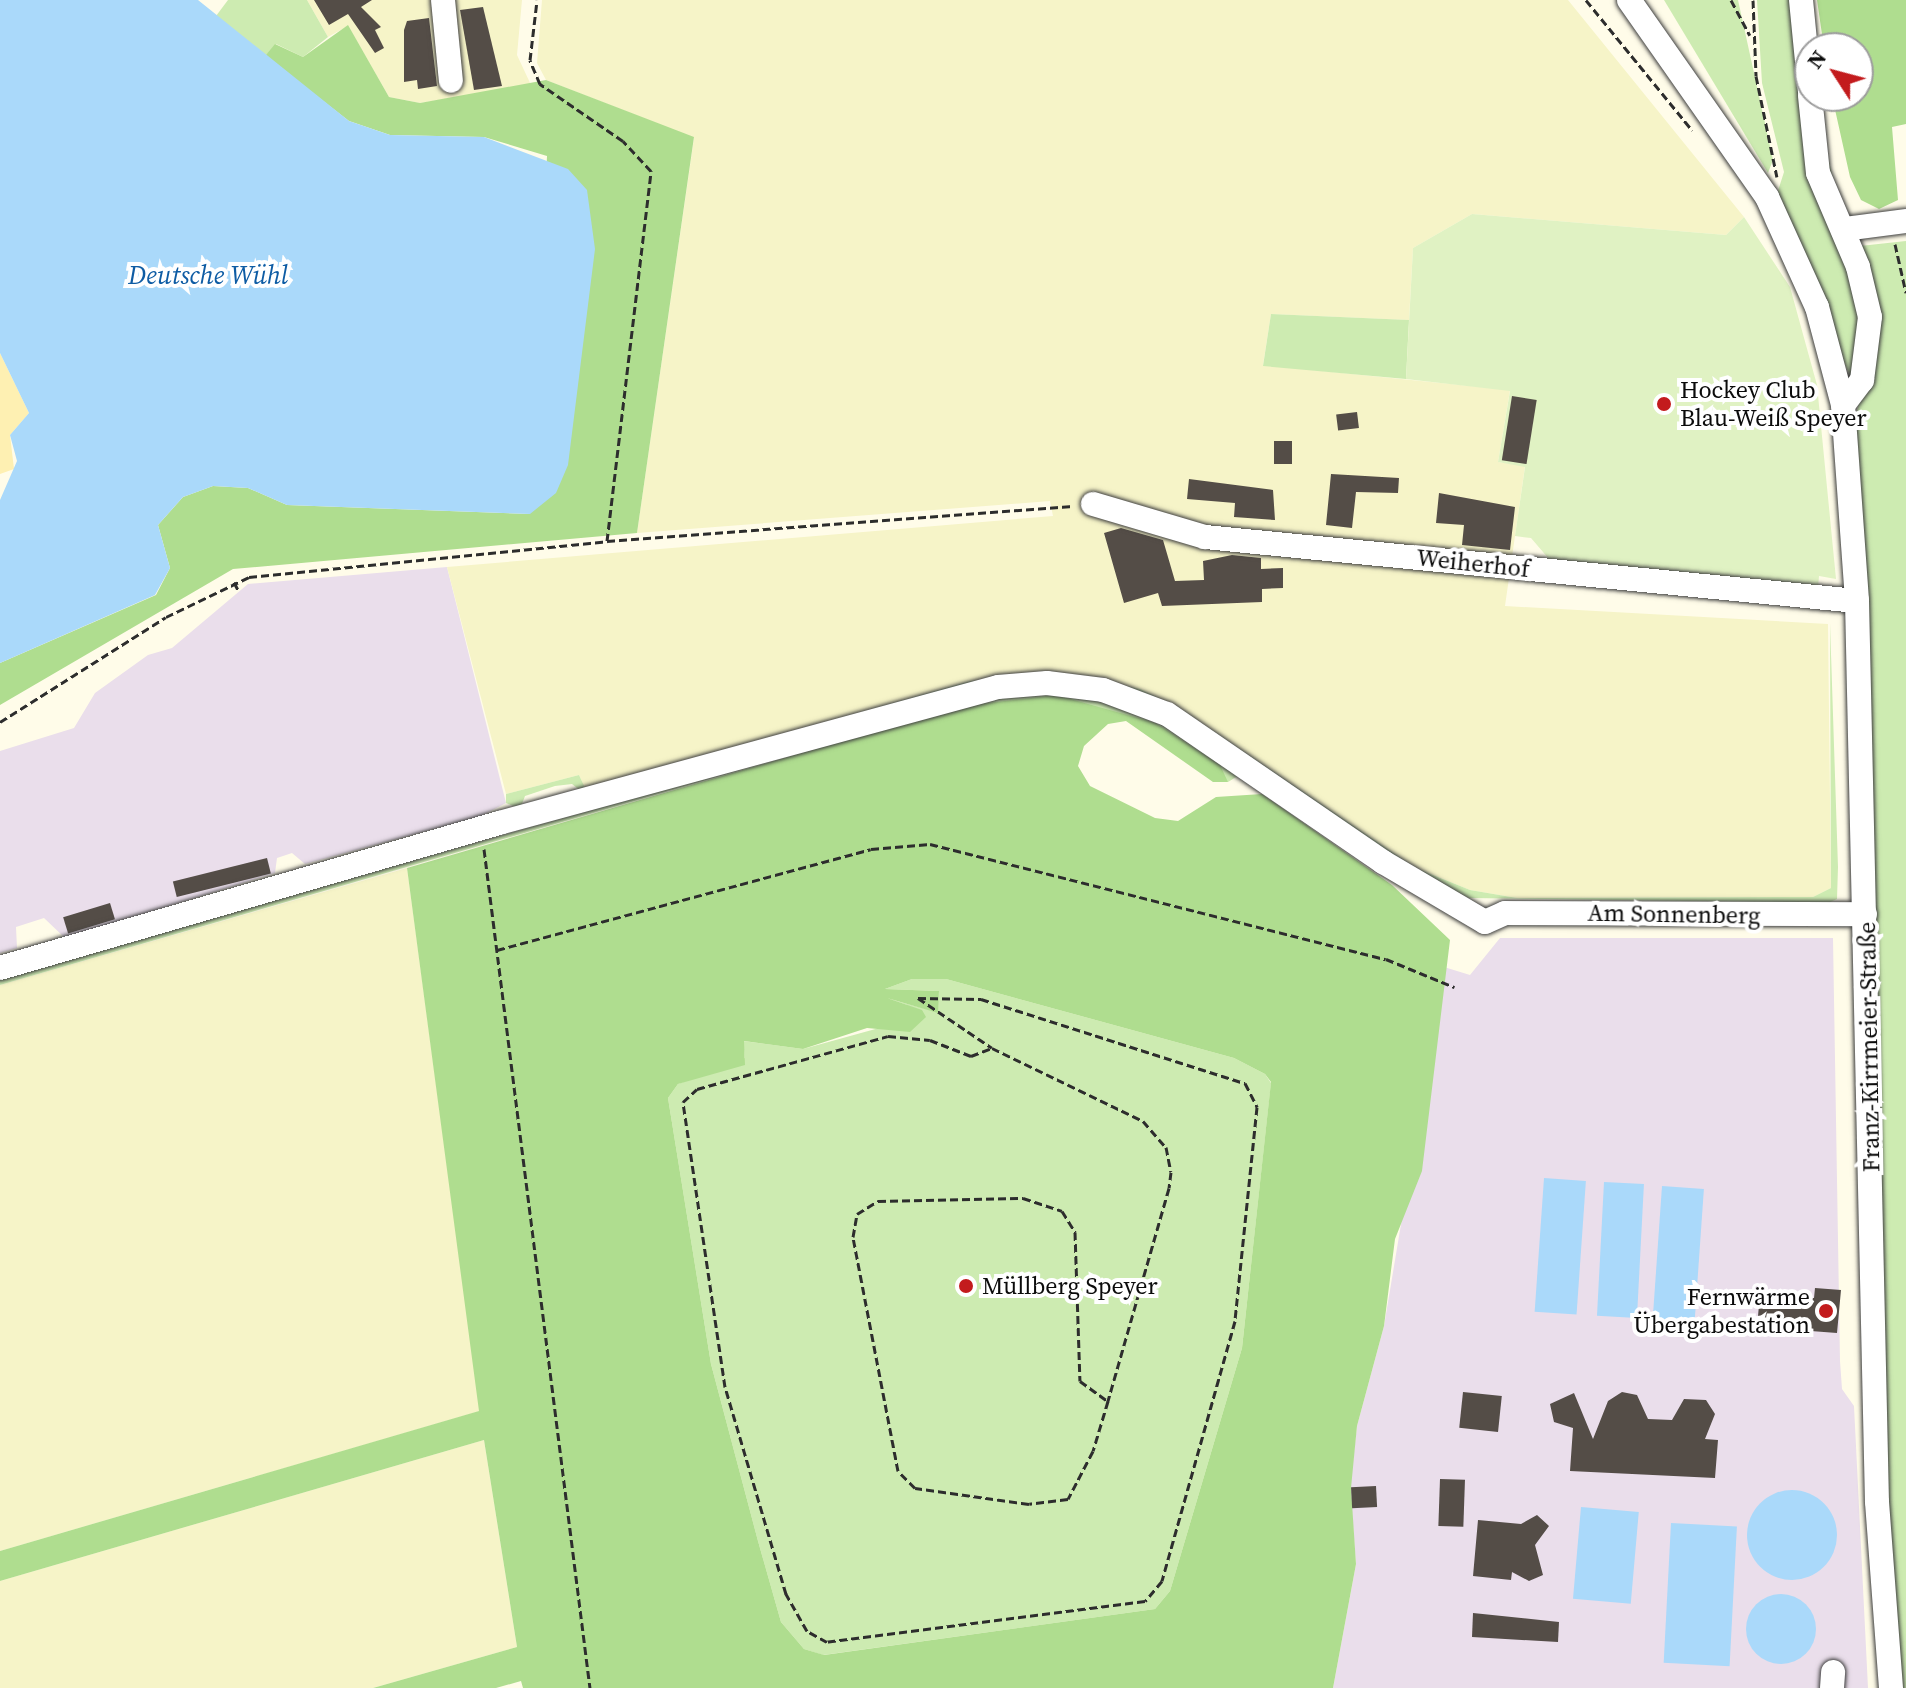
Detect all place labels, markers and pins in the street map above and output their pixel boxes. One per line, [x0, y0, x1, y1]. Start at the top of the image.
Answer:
place label: Hockey Club Blau-Weiß Speyer [1680, 376, 1867, 432]
marker: Hockey Club Blau-Weiß Speyer [1655, 395, 1673, 413]
place label: Müllberg Speyer [982, 1272, 1158, 1300]
marker: Müllberg Speyer [957, 1277, 975, 1295]
place label: Fernwärme Übergabestation [1633, 1283, 1810, 1339]
marker: Fernwärme Übergabestation [1817, 1302, 1835, 1320]

